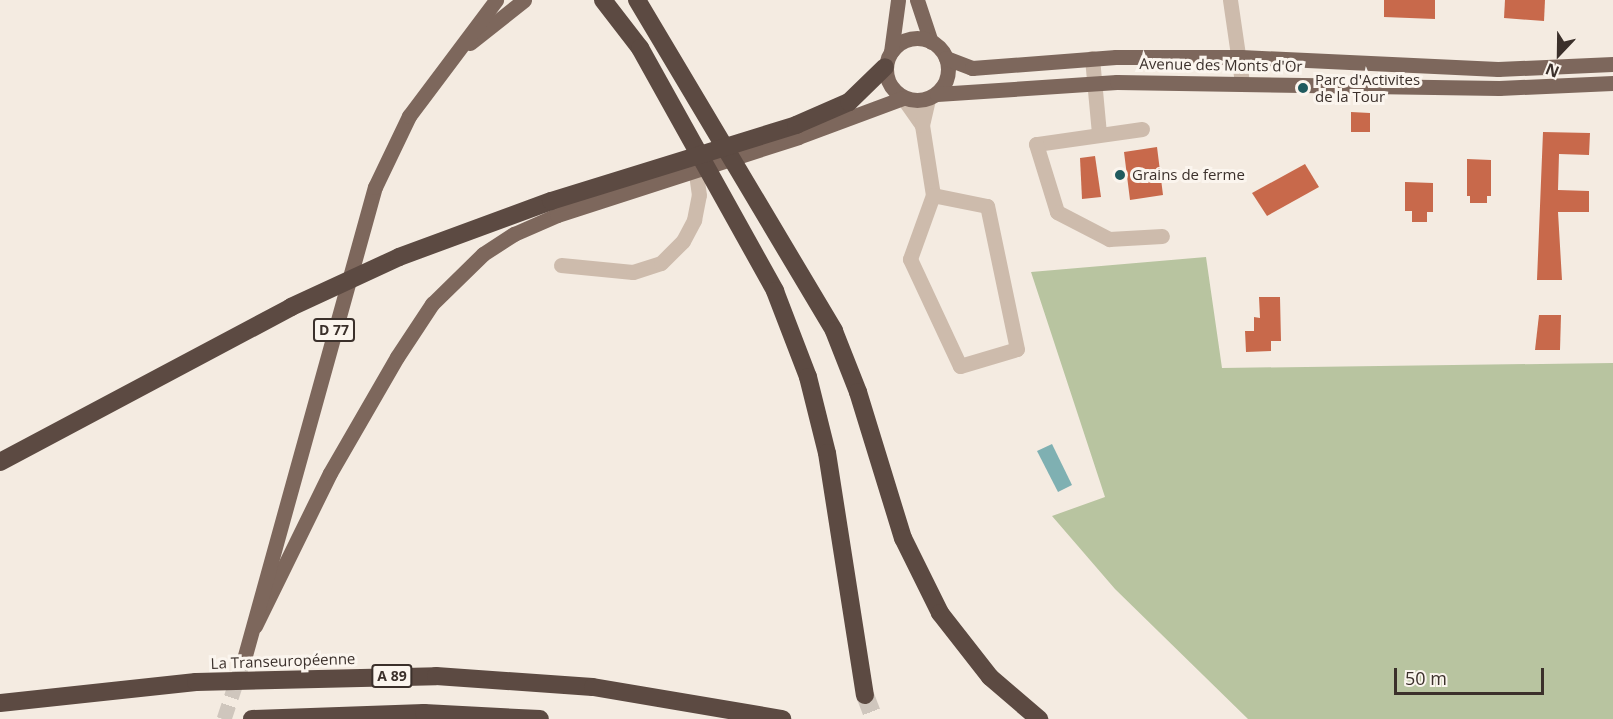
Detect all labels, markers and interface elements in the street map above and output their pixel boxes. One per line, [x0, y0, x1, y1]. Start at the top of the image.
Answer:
north arrow [1529, 24, 1589, 84]
street label: Avenue des Monts d'Or [1139, 55, 1303, 75]
text: N [1542, 58, 1562, 83]
place label: Parc d'Activites de la Tour [1315, 70, 1420, 105]
marker: Parc d'Activites de la Tour [1296, 81, 1310, 95]
place label: Grains de ferme [1132, 166, 1245, 184]
marker: Grains de ferme [1113, 168, 1127, 182]
road number: D 77 [312, 319, 356, 341]
street label: La Transeuropéenne [210, 649, 356, 673]
scale bar [1397, 656, 1547, 694]
road number: A 89 [371, 665, 413, 687]
text: 50 m [1405, 666, 1447, 690]

